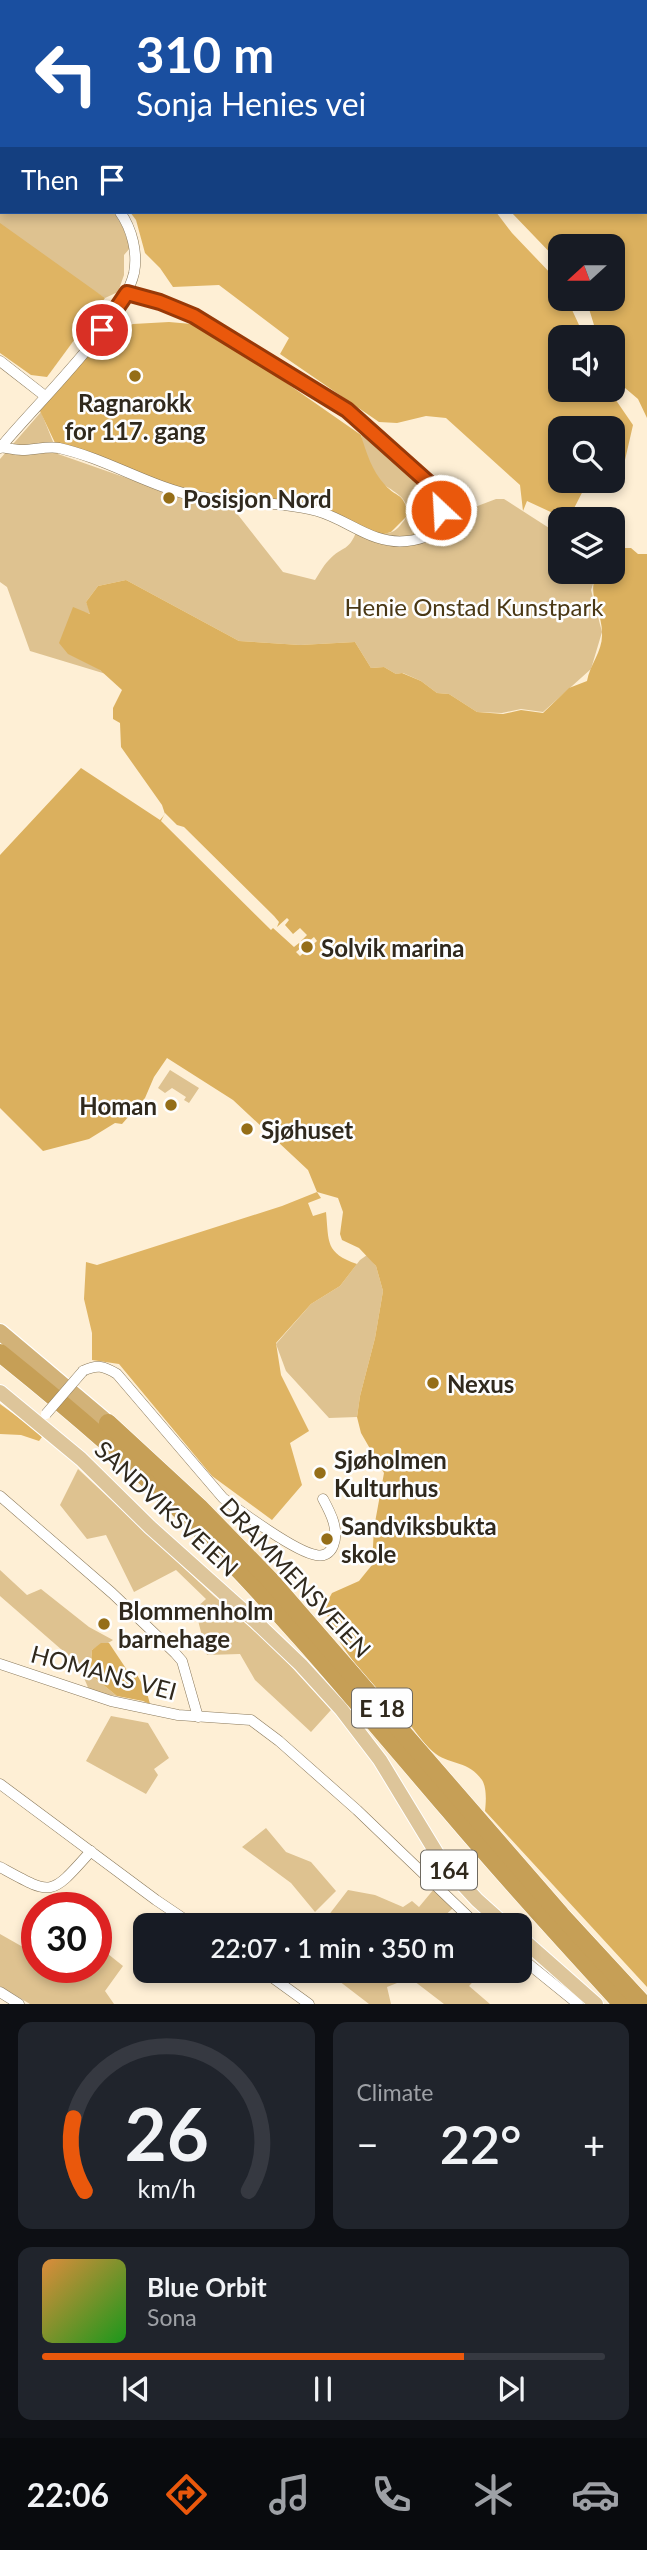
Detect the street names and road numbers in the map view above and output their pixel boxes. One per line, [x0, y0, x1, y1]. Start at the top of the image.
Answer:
street label: SANDVIKSVEIEN [89, 1434, 245, 1582]
street label: DRAMMENSVEIEN [214, 1491, 378, 1663]
street label: HOMANS VEI [28, 1639, 180, 1705]
road number: E 18 [352, 1688, 412, 1728]
road number: 164 [421, 1851, 477, 1890]

